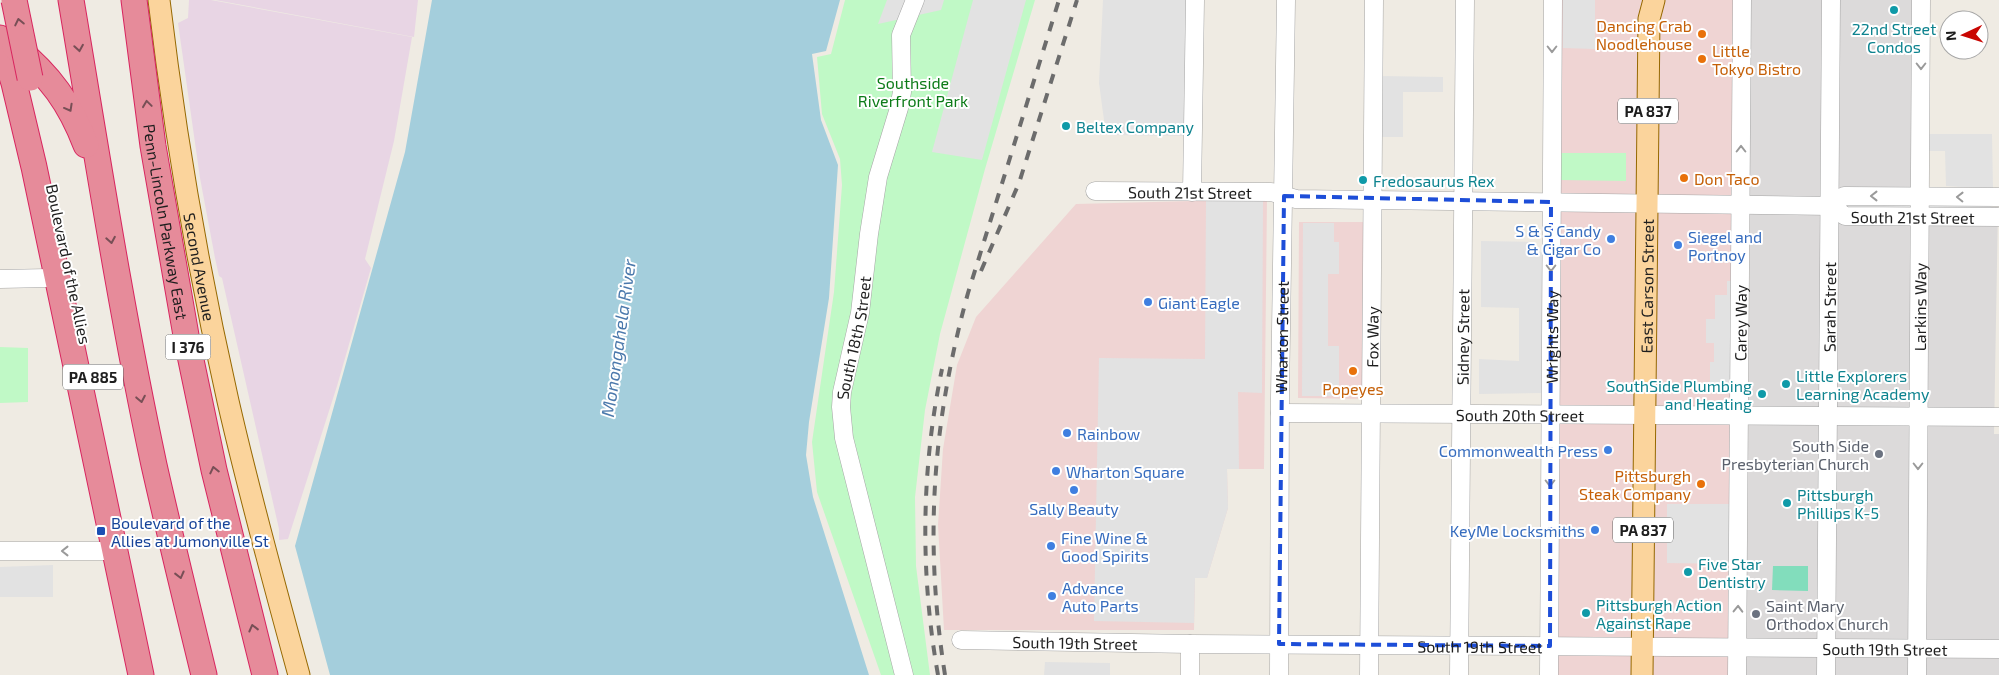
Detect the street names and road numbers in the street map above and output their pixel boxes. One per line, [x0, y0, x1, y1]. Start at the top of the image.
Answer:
road number: PA 837 [1618, 98, 1678, 124]
street label: Penn-Lincoln Parkway East [141, 123, 193, 321]
street label: Boulevard of the Allies [43, 182, 95, 346]
street label: South 21st Street [1128, 182, 1252, 201]
street label: South 21st Street [1851, 207, 1975, 226]
street label: Second Avenue [181, 211, 220, 323]
street label: East Carson Street [1636, 219, 1656, 353]
street label: Sarah Street [1819, 262, 1839, 352]
street label: Larkins Way [1909, 262, 1929, 351]
street label: South 18th Street [832, 275, 874, 400]
street label: Wharton Street [1271, 281, 1291, 393]
street label: Carey Way [1730, 284, 1749, 361]
street label: Sidney Street [1452, 289, 1472, 385]
street label: Wrights Way [1541, 290, 1561, 384]
street label: Fox Way [1362, 306, 1381, 368]
road number: I 376 [166, 334, 210, 360]
road number: PA 885 [63, 364, 123, 390]
street label: South 20th Street [1456, 404, 1584, 424]
road number: PA 837 [1613, 518, 1673, 542]
street label: South 19th Street [1012, 631, 1138, 653]
street label: South 19th Street [1417, 636, 1543, 656]
street label: South 19th Street [1822, 638, 1948, 658]

